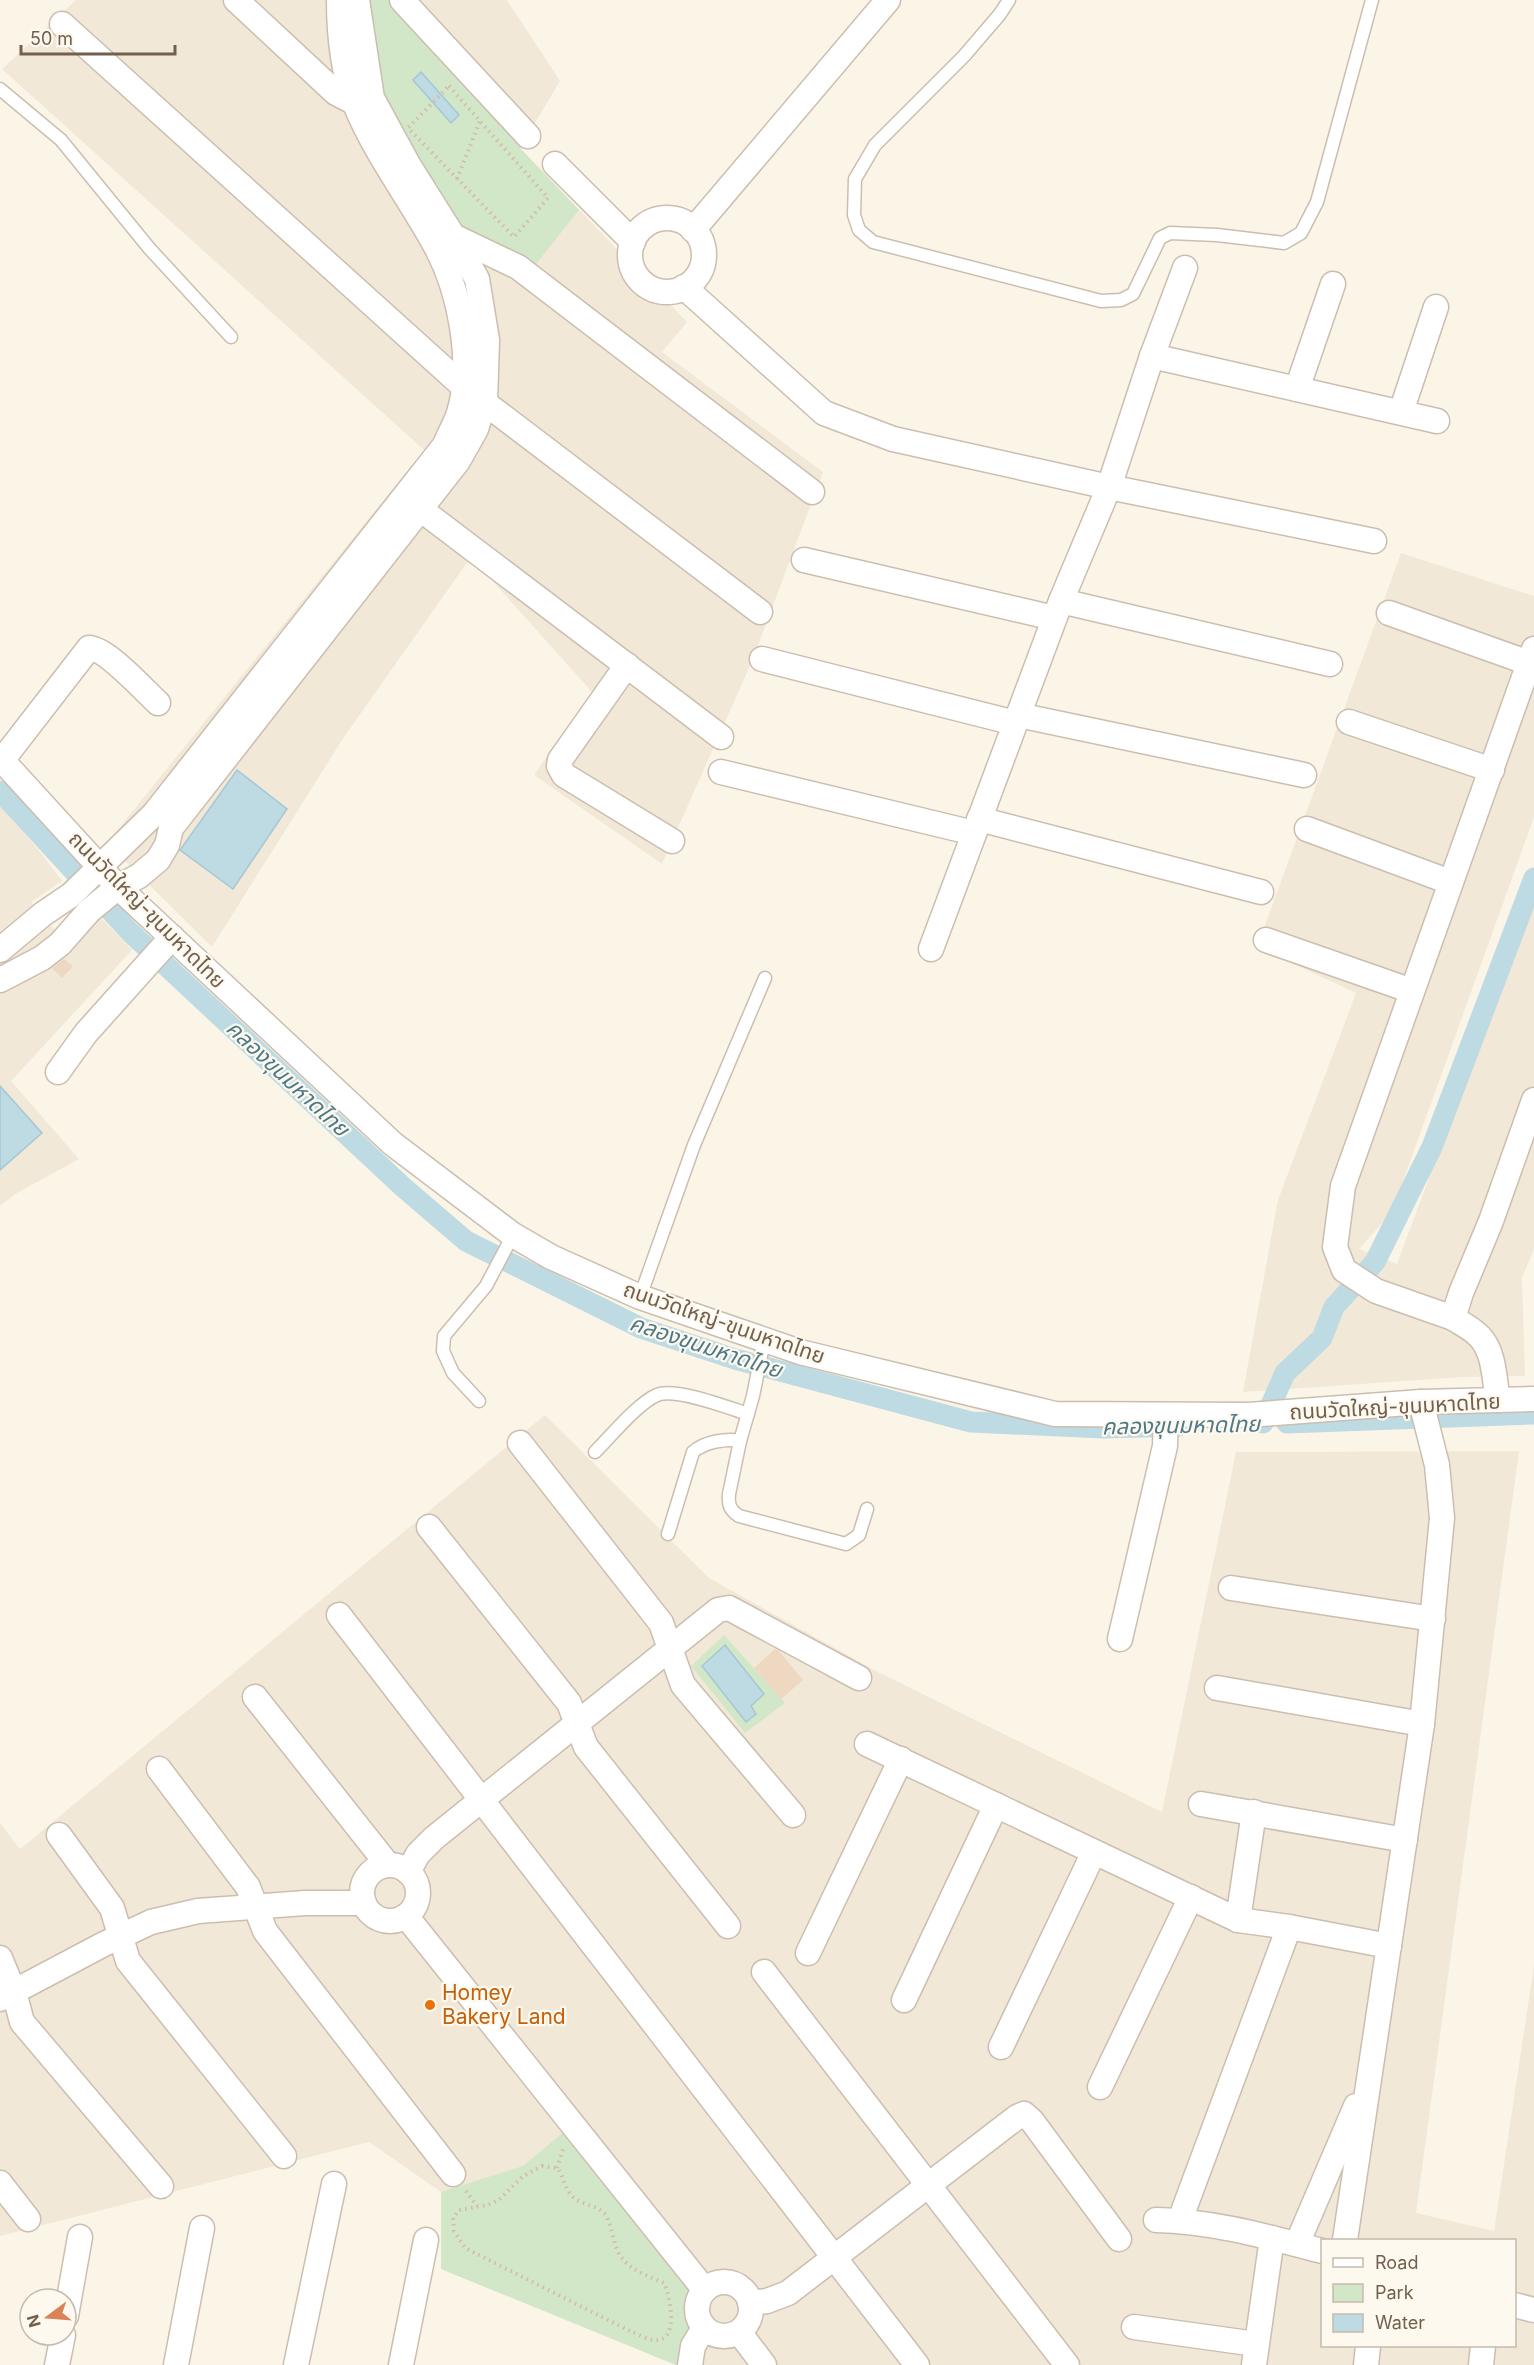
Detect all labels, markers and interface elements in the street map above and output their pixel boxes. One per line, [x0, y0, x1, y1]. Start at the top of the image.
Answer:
scale bar [21, 18, 176, 56]
text: 50 m [30, 28, 73, 49]
street label: ถนนวัดใหญ่-ขุนมหาดไทย [63, 826, 231, 994]
water label: คลองขุนมหาดไทย [221, 1015, 356, 1143]
street label: ถนนวัดใหญ่-ขุนมหาดไทย [620, 1276, 828, 1370]
water label: คลองขุนมหาดไทย [626, 1309, 787, 1384]
street label: ถนนวัดใหญ่-ขุนมหาดไทย [1289, 1388, 1501, 1426]
water label: คลองขุนมหาดไทย [1102, 1411, 1262, 1440]
place label: Homey Bakery Land [442, 1980, 566, 2029]
marker: Homey Bakery Land [423, 1998, 437, 2012]
legend [1321, 2239, 1516, 2347]
text: Road [1375, 2252, 1418, 2273]
text: Park [1375, 2282, 1414, 2303]
north arrow [18, 2287, 78, 2347]
text: Water [1375, 2312, 1425, 2333]
text: N [22, 2313, 45, 2330]

